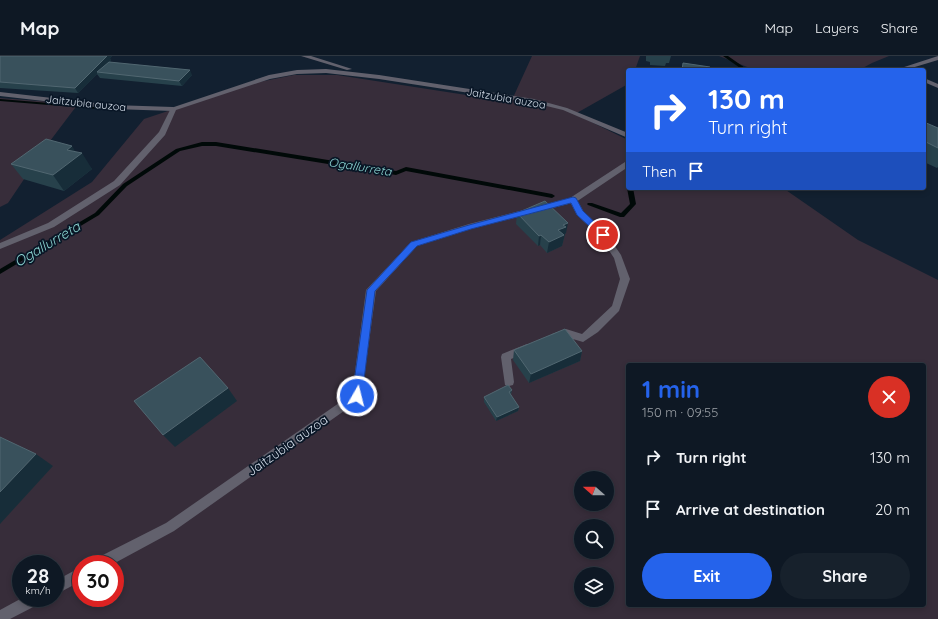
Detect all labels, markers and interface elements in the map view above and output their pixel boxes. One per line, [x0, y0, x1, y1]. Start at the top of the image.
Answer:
text: Map [20, 16, 59, 40]
text: Map [764, 19, 793, 37]
text: Layers [815, 19, 859, 37]
text: Share [881, 19, 918, 37]
text: 130 m [708, 81, 785, 116]
street label: Jaitzubia auzoa [465, 84, 547, 112]
icon: right [642, 84, 694, 136]
street label: Jaitzubia auzoa [45, 92, 127, 114]
text: Turn right [708, 116, 788, 139]
water label: Ogallurreta [328, 154, 393, 179]
icon: arrive [685, 160, 707, 182]
text: Then [642, 162, 677, 181]
water label: Ogallurreta [11, 216, 85, 271]
pin [586, 218, 620, 252]
icon: arrive [592, 224, 614, 246]
text: 1 min [642, 374, 700, 404]
position arrow [336, 375, 378, 417]
button: close [868, 376, 910, 418]
text: 150 m · 09:55 [642, 404, 718, 420]
street label: Jaitzubia auzoa [243, 411, 331, 479]
icon: right [642, 446, 664, 468]
text: Turn right [676, 448, 747, 467]
text: 130 m [870, 448, 910, 467]
north arrow [574, 471, 614, 511]
map controls [574, 471, 614, 607]
icon: arrive [642, 498, 664, 520]
text: Arrive at destination [676, 500, 825, 519]
text: 20 m [875, 500, 910, 519]
button: search [574, 519, 614, 559]
button: Exit [642, 553, 772, 599]
button: Share [780, 553, 910, 599]
speed limit sign: 30 [72, 555, 124, 607]
text: 28 [27, 563, 49, 588]
button: layers [574, 567, 614, 607]
text: km/h [25, 584, 51, 597]

